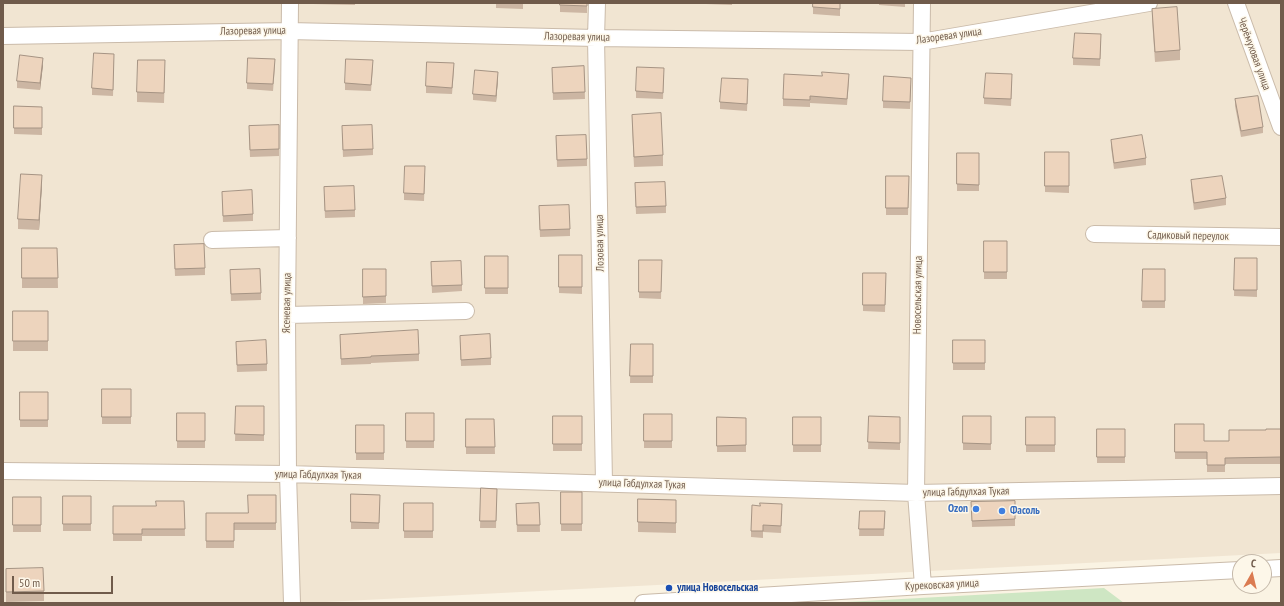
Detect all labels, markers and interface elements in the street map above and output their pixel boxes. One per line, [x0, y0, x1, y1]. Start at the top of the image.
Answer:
street label: Черёмуховая улица [1235, 16, 1273, 92]
street label: Лазоревая улица [220, 24, 286, 38]
street label: Лазоревая улица [915, 25, 983, 47]
street label: Лазоревая улица [544, 30, 610, 44]
street label: Лозовая улица [593, 214, 607, 272]
street label: Садиковый переулок [1147, 229, 1229, 243]
street label: Новосельская улица [911, 256, 925, 334]
street label: Ясеневая улица [280, 273, 294, 333]
street label: улица Габдулхая Тукая [275, 468, 361, 482]
street label: улица Габдулхая Тукая [598, 476, 686, 492]
street label: улица Габдулхая Тукая [923, 485, 1009, 499]
place label: Ozon [948, 502, 968, 516]
marker: Ozon [971, 504, 981, 514]
place label: Фасоль [1010, 504, 1040, 518]
marker: Фасоль [997, 506, 1007, 516]
north arrow [1232, 554, 1272, 594]
text: С [1250, 556, 1257, 570]
scale bar [14, 568, 115, 594]
text: 50 m [19, 575, 40, 590]
street label: Курековская улица [905, 576, 979, 594]
place label: улица Новосельская [677, 581, 758, 595]
marker: улица Новосельская [664, 583, 674, 593]

